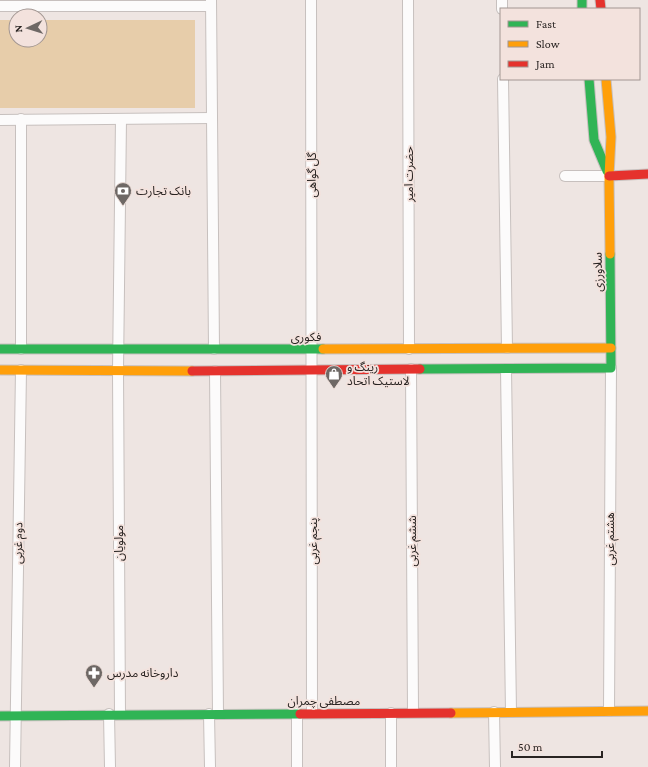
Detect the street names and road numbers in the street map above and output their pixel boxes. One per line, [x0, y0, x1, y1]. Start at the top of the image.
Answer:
street label: حضرت امیر [402, 146, 416, 203]
street label: گل گواهی [305, 151, 319, 198]
street label: سلاورزی [591, 252, 605, 292]
street label: فکوری [291, 330, 321, 344]
street label: هشتم غربی [603, 512, 619, 566]
street label: ششم غربی [405, 515, 421, 567]
street label: پنجم غربی [306, 518, 322, 564]
street label: دوم غربی [11, 522, 27, 564]
street label: مولویان [112, 525, 126, 561]
street label: مصطفی چمران [288, 694, 360, 709]

